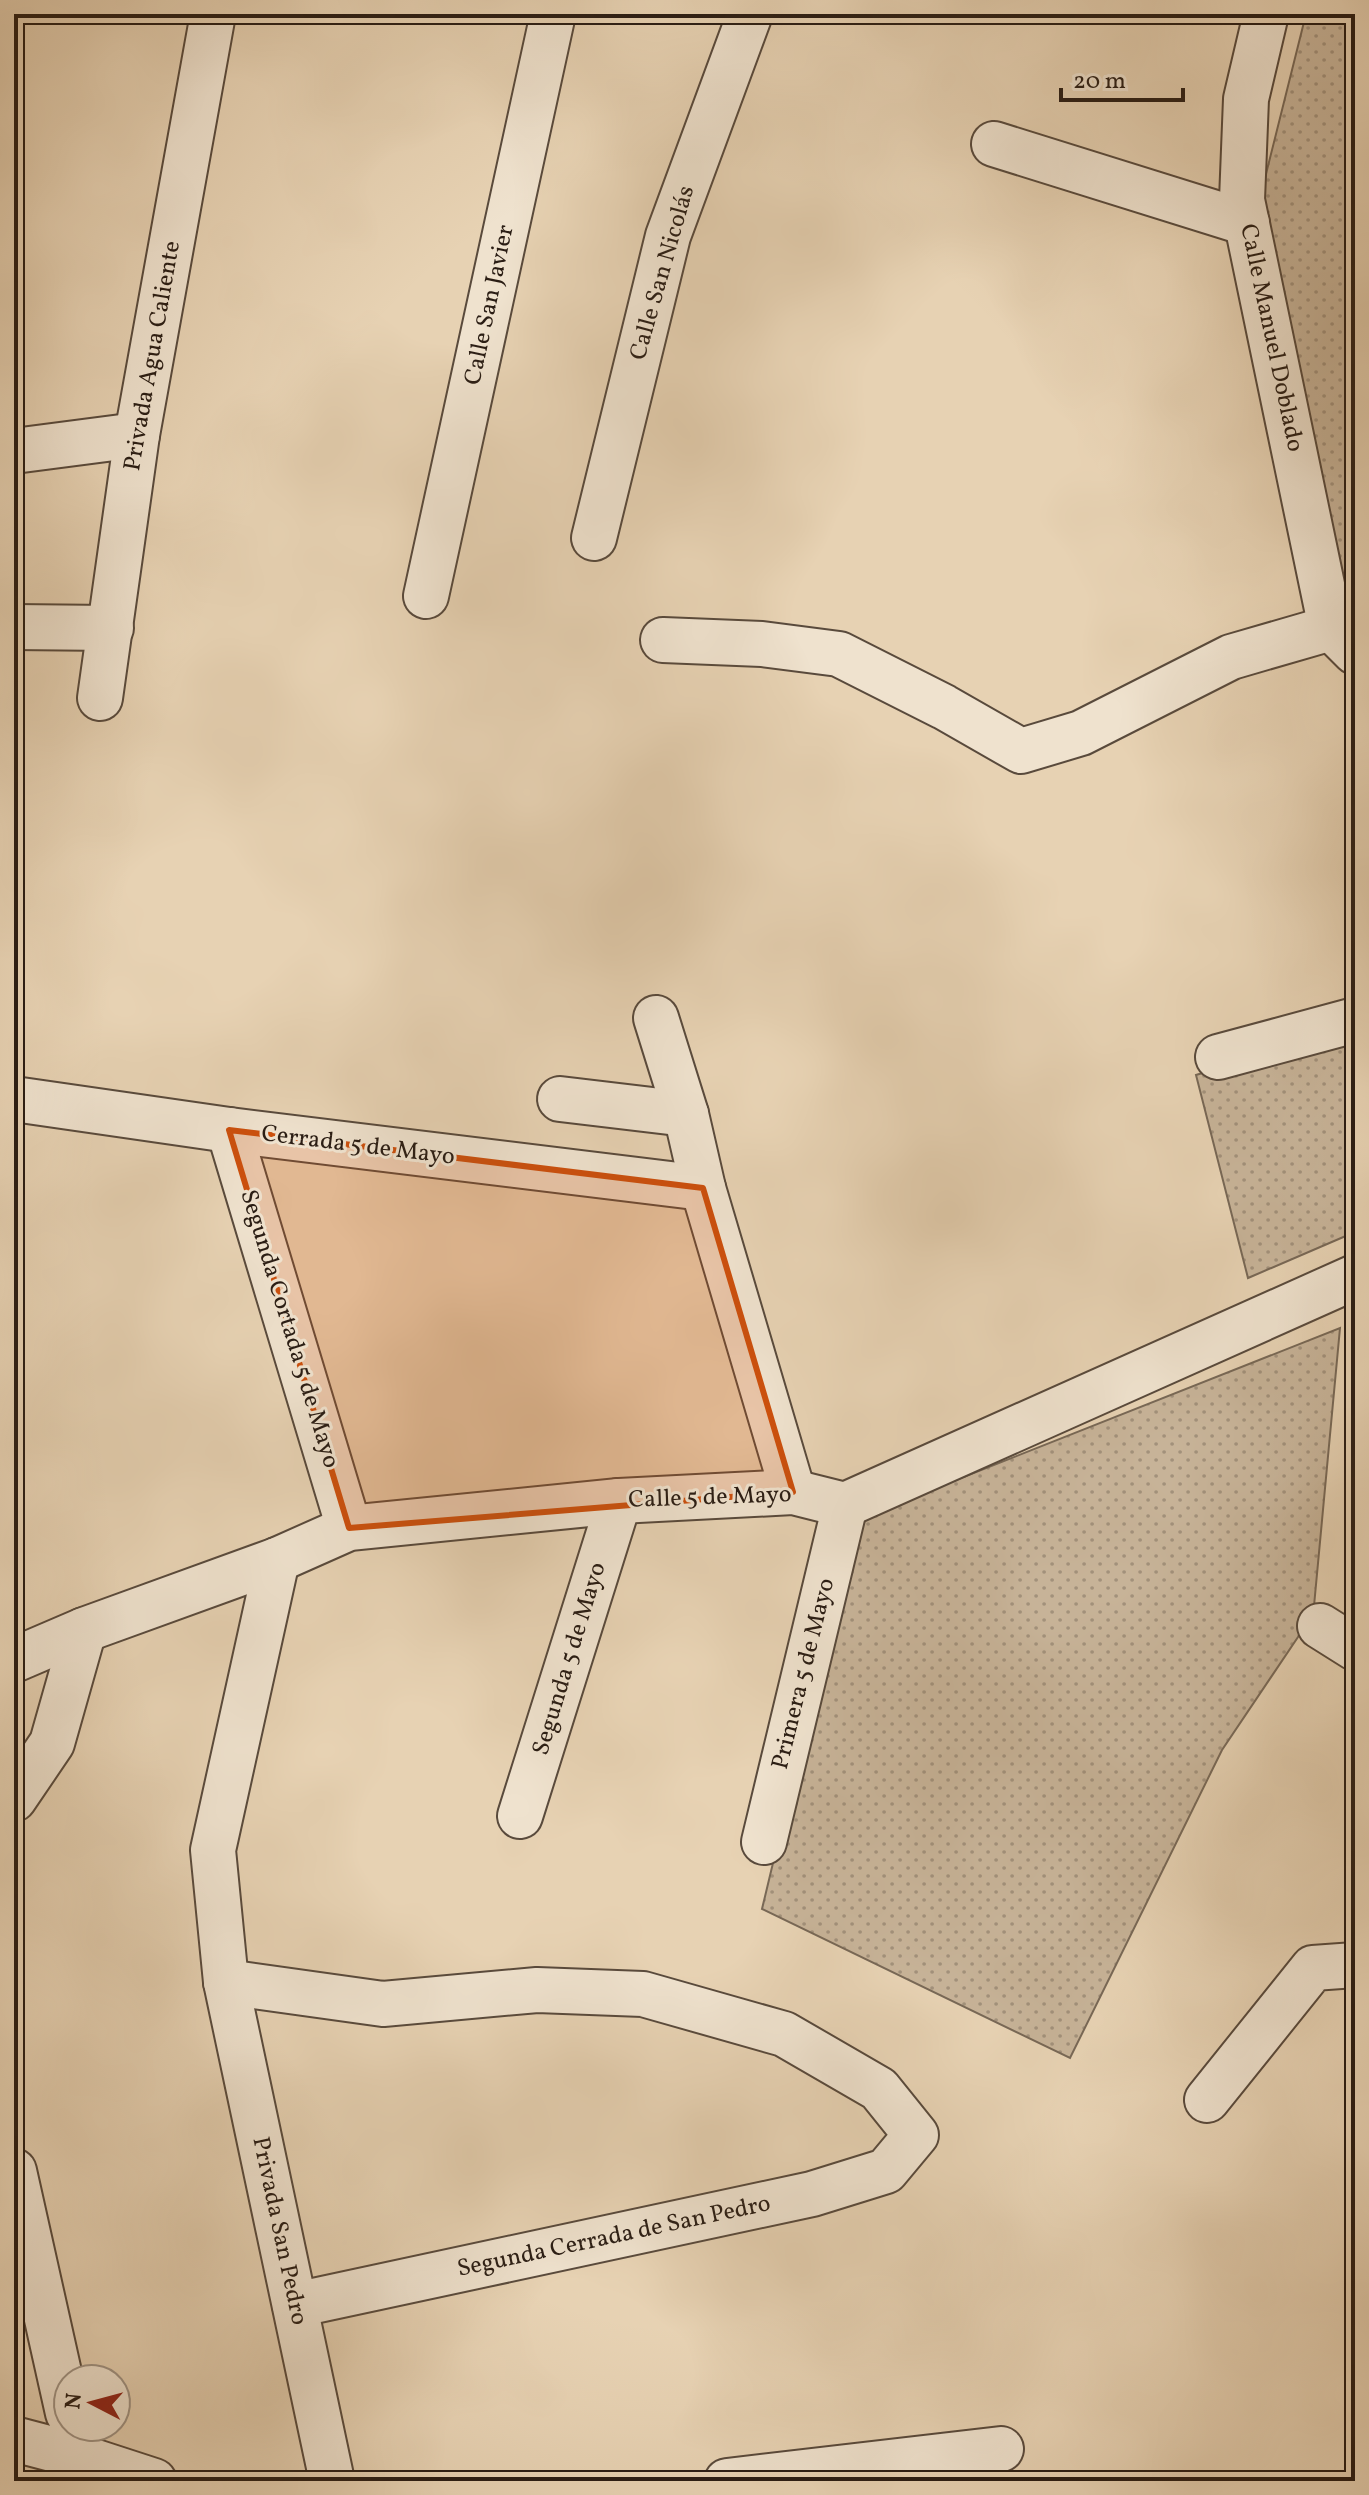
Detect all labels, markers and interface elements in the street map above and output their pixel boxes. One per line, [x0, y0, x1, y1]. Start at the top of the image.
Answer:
scale bar [1061, 52, 1183, 102]
text: 20 m [1073, 65, 1126, 99]
street label: Calle San Nicolás [622, 182, 704, 364]
street label: Calle Manuel Doblado [1230, 221, 1312, 455]
street label: Calle San Javier [456, 222, 524, 388]
street label: Privada Agua Caliente [116, 238, 190, 474]
street label: Cerrada 5 de Mayo [259, 1117, 457, 1175]
street label: Segunda Cortada 5 de Mayo [230, 1186, 348, 1472]
street label: Calle 5 de Mayo [628, 1478, 792, 1518]
street label: Segunda 5 de Mayo [524, 1558, 616, 1760]
street label: Primera 5 de Mayo [764, 1575, 844, 1773]
street label: Privada San Pedro [242, 2134, 316, 2328]
street label: Segunda Cerrada de San Pedro [454, 2187, 774, 2287]
north arrow [52, 2363, 132, 2443]
text: N [58, 2392, 91, 2411]

